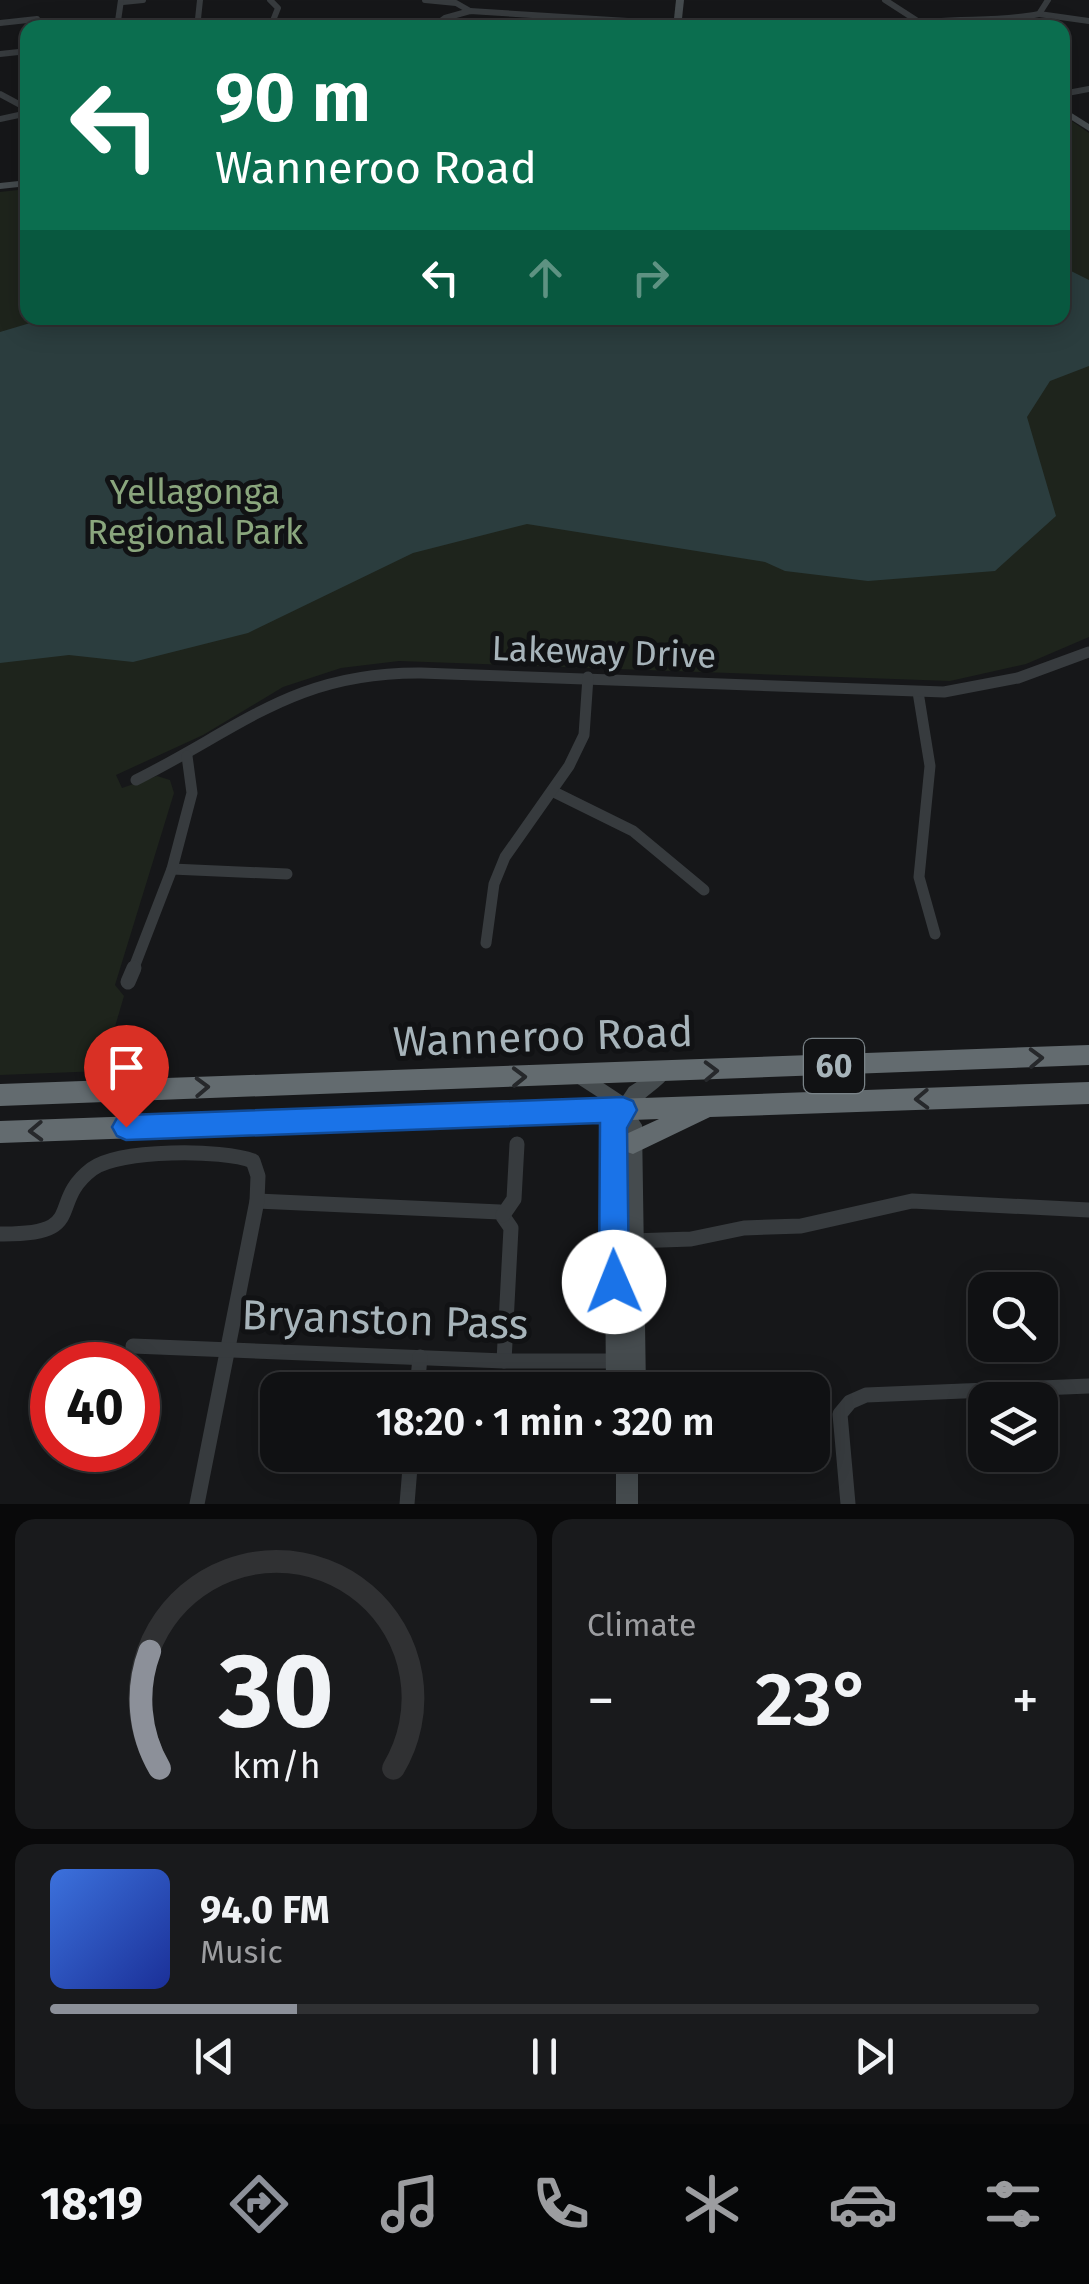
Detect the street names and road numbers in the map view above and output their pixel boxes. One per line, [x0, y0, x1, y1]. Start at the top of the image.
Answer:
street label: Lakeway Drive [491, 627, 717, 677]
street label: Wanneroo Road [392, 1007, 694, 1067]
road number: 60 [804, 1039, 864, 1093]
street label: Bryanston Pass [241, 1290, 529, 1350]

